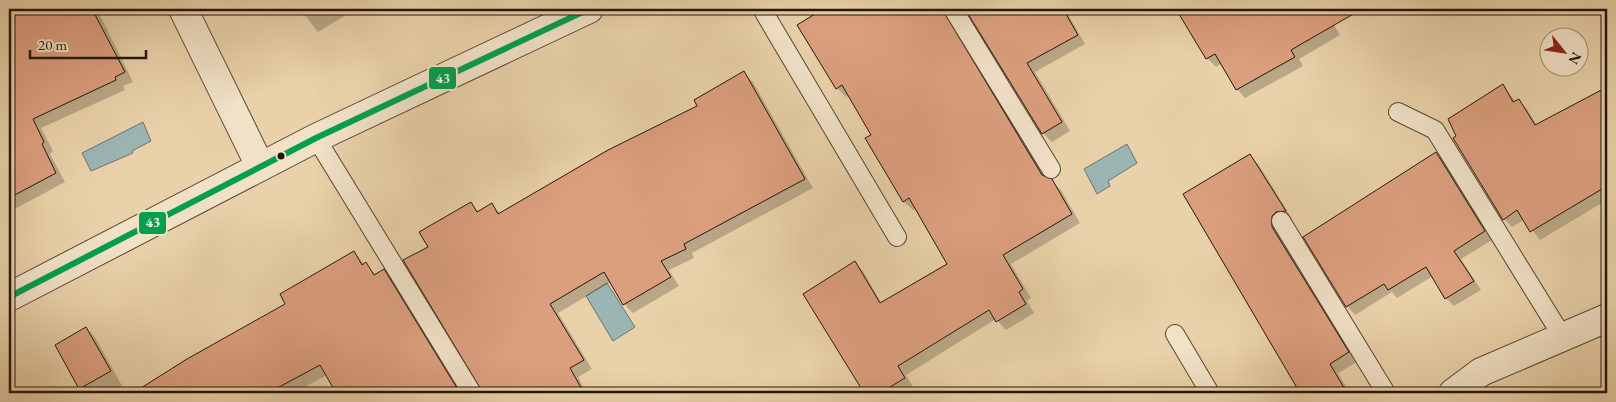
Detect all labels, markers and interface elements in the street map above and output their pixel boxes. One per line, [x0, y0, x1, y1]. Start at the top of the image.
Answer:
scale bar [30, 28, 146, 60]
north arrow [1538, 28, 1588, 78]
text: 20 m [38, 35, 67, 54]
text: N [1564, 49, 1586, 68]
line badge: 43 [428, 66, 457, 90]
text: 43 [436, 69, 450, 87]
unlabelled marker [276, 151, 286, 161]
line badge: 43 [138, 211, 167, 235]
text: 43 [146, 213, 160, 231]

